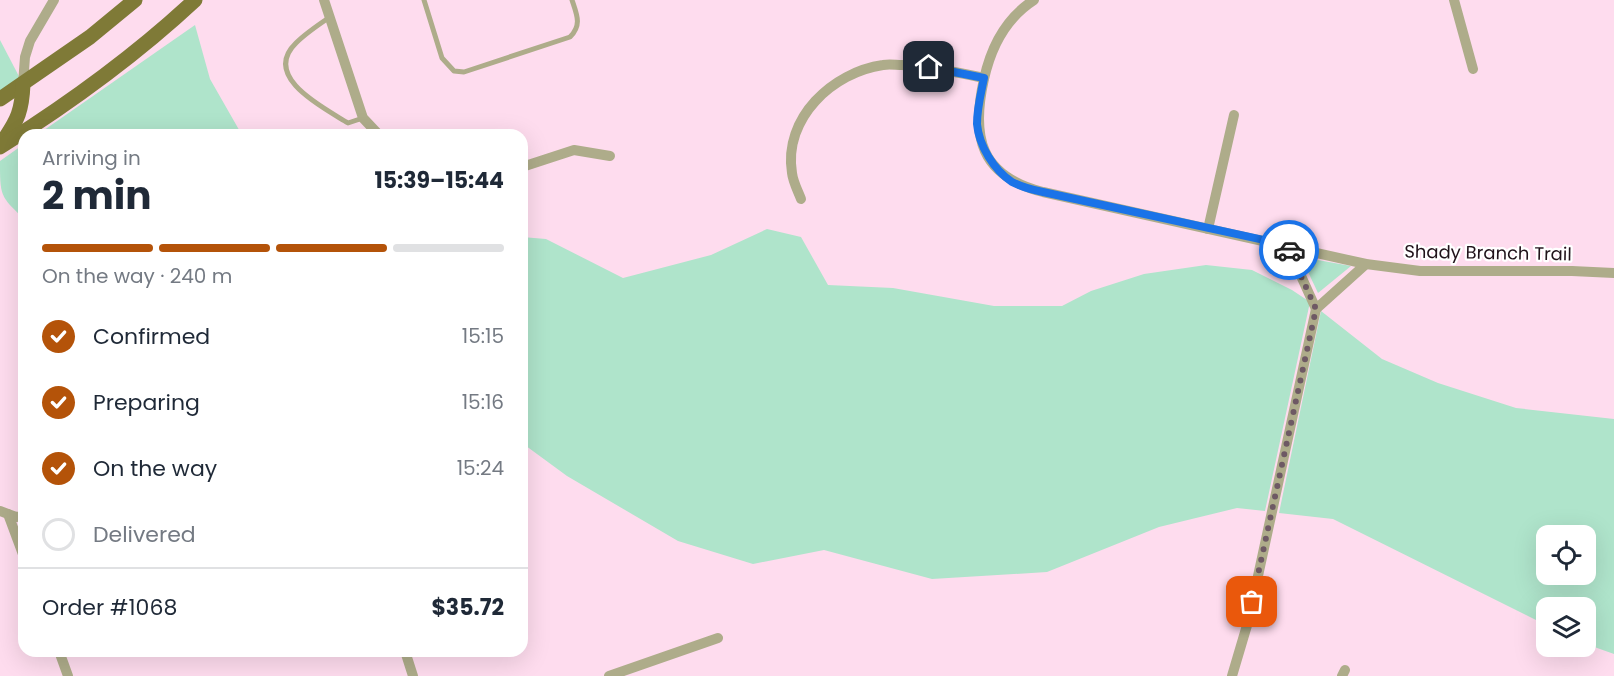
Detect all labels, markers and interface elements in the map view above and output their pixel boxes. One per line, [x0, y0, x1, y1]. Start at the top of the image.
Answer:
pin [903, 41, 954, 92]
icon: home [912, 50, 945, 83]
text: Arriving in [42, 144, 141, 172]
text: 15:39–15:44 [374, 165, 504, 196]
text: 2 min [42, 168, 152, 223]
courier [1259, 220, 1319, 280]
icon: car [1273, 234, 1306, 267]
street label: Shady Branch Trail [1404, 239, 1572, 266]
text: On the way · 240 m [42, 262, 232, 290]
icon: check [42, 320, 75, 353]
text: Confirmed [93, 321, 210, 352]
text: 15:15 [462, 322, 504, 350]
icon: check [42, 386, 75, 419]
text: Preparing [93, 387, 200, 418]
text: 15:16 [462, 388, 504, 416]
icon: check [42, 452, 75, 485]
text: On the way [93, 453, 217, 484]
text: 15:24 [457, 454, 504, 482]
text: Delivered [93, 519, 196, 550]
map controls [1536, 525, 1596, 657]
button: locate [1536, 525, 1596, 585]
pin [1226, 576, 1277, 627]
icon: bag [1235, 585, 1268, 618]
text: Order #1068 [42, 592, 177, 623]
text: $35.72 [431, 592, 504, 623]
button: layers [1536, 597, 1596, 657]

